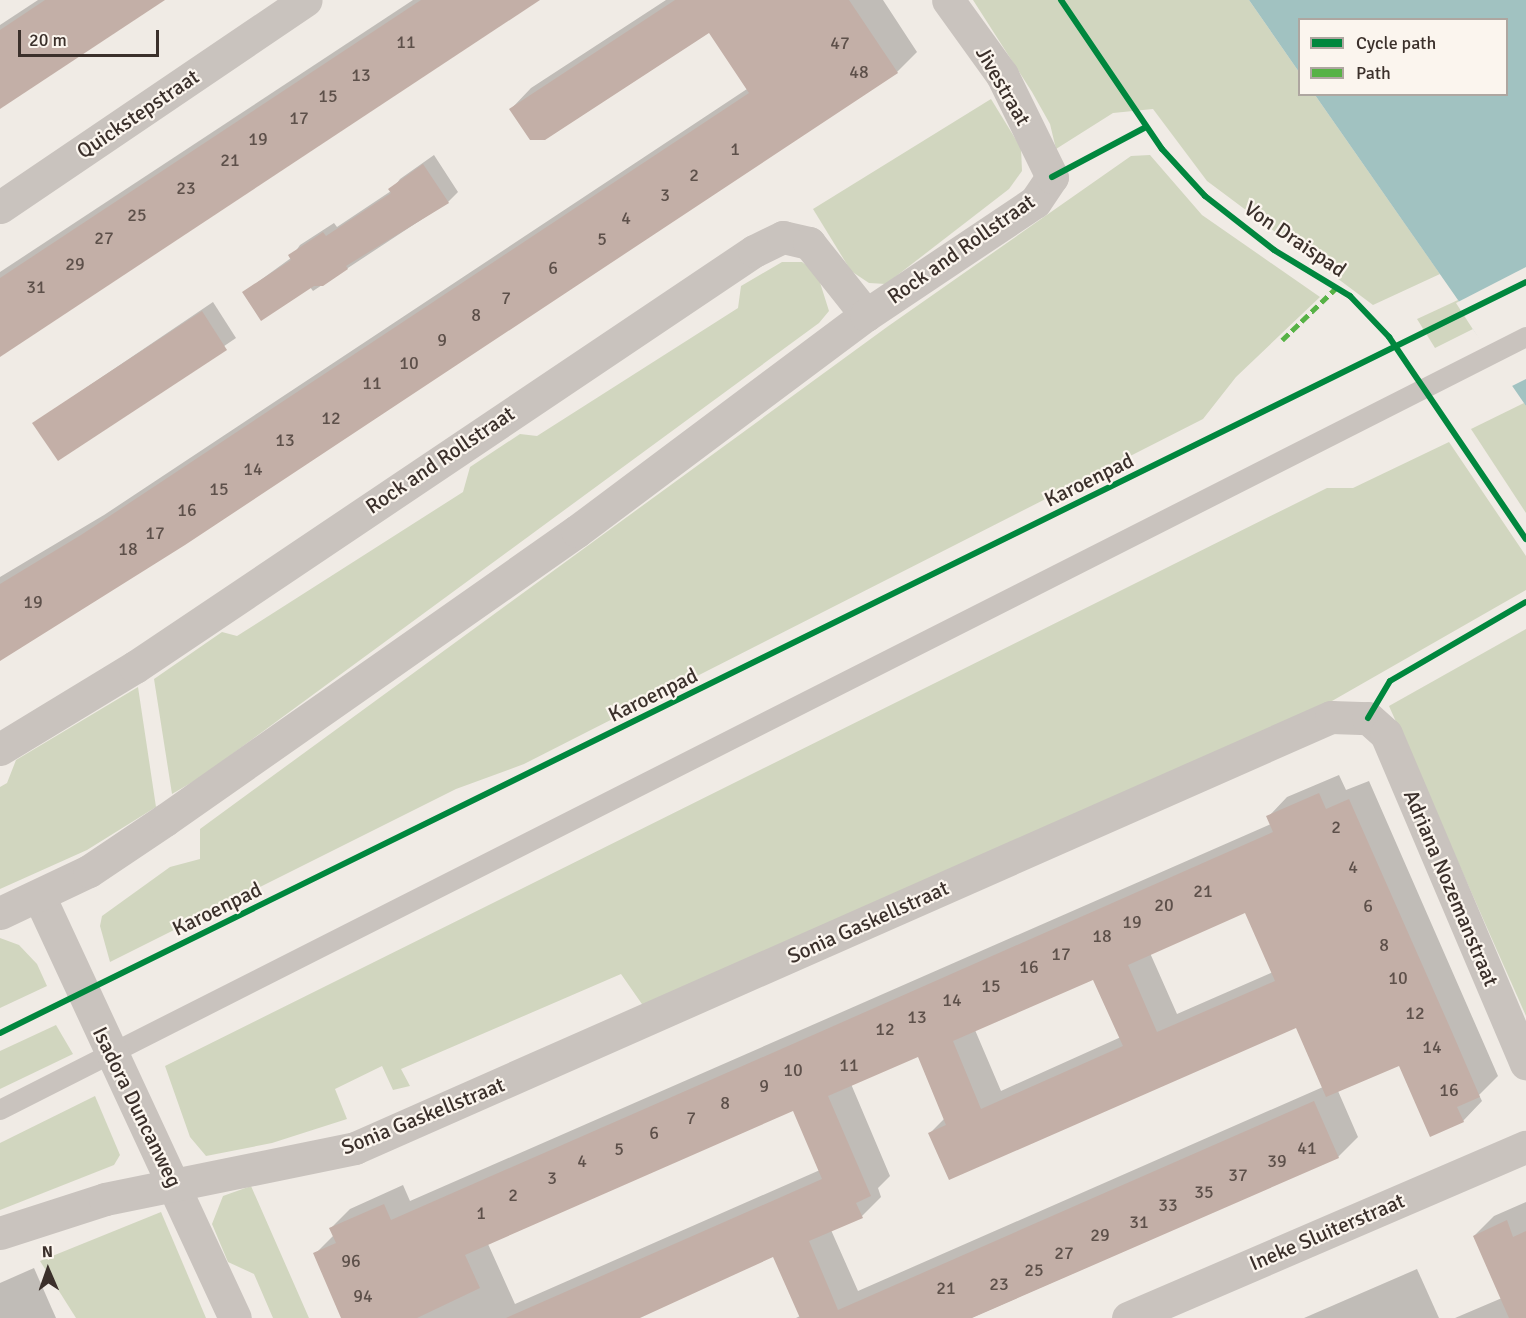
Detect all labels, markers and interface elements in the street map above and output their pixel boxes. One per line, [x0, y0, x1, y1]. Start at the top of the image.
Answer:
scale bar [21, 18, 162, 56]
legend [1298, 18, 1508, 96]
text: 20 m [29, 29, 67, 51]
house number: 11 [396, 31, 416, 53]
house number: 47 [830, 32, 850, 54]
text: Cycle path [1356, 32, 1436, 54]
street label: Jivestraat [970, 42, 1036, 130]
house number: 48 [849, 61, 869, 83]
text: Path [1356, 62, 1391, 84]
street label: Quickstepstraat [72, 64, 204, 164]
house number: 13 [351, 64, 371, 86]
house number: 15 [318, 85, 338, 107]
house number: 17 [289, 107, 309, 129]
house number: 19 [248, 128, 268, 150]
house number: 1 [730, 138, 740, 160]
house number: 21 [220, 149, 240, 171]
house number: 2 [689, 164, 699, 186]
house number: 23 [176, 177, 196, 199]
house number: 3 [660, 184, 670, 206]
street label: Rock and Rollstraat [882, 189, 1040, 309]
street label: Von Draispad [1239, 196, 1351, 282]
house number: 25 [127, 204, 147, 226]
house number: 4 [621, 207, 631, 229]
house number: 27 [94, 227, 114, 249]
house number: 5 [597, 228, 607, 250]
house number: 29 [65, 253, 85, 275]
house number: 6 [548, 257, 558, 279]
house number: 31 [26, 276, 46, 298]
house number: 7 [501, 287, 511, 309]
house number: 8 [471, 304, 481, 326]
house number: 9 [437, 329, 447, 351]
house number: 10 [399, 352, 419, 374]
house number: 11 [362, 372, 382, 394]
street label: Rock and Rollstraat [361, 401, 519, 519]
house number: 12 [321, 407, 341, 429]
house number: 13 [275, 429, 295, 451]
street label: Karoenpad [1040, 448, 1138, 512]
house number: 14 [243, 458, 263, 480]
house number: 15 [209, 478, 229, 500]
house number: 16 [177, 499, 197, 521]
house number: 17 [145, 522, 165, 544]
house number: 18 [118, 538, 138, 560]
house number: 19 [23, 591, 43, 613]
street label: Karoenpad [604, 663, 702, 727]
street label: Adriana Nozemanstraat [1398, 786, 1504, 990]
house number: 2 [1331, 816, 1341, 838]
house number: 4 [1348, 856, 1358, 878]
street label: Sonia Gaskellstraat [784, 875, 952, 969]
street label: Karoenpad [168, 877, 266, 941]
house number: 21 [1193, 880, 1213, 902]
house number: 20 [1154, 894, 1174, 916]
house number: 6 [1363, 895, 1373, 917]
house number: 19 [1122, 911, 1142, 933]
house number: 18 [1092, 925, 1112, 947]
house number: 8 [1379, 934, 1389, 956]
house number: 17 [1051, 943, 1071, 965]
house number: 16 [1019, 956, 1039, 978]
house number: 10 [1388, 967, 1408, 989]
house number: 15 [981, 975, 1001, 997]
house number: 14 [942, 989, 962, 1011]
house number: 12 [1405, 1002, 1425, 1024]
house number: 13 [907, 1006, 927, 1028]
house number: 12 [875, 1018, 895, 1040]
street label: Isadora Duncanweg [87, 1023, 187, 1191]
house number: 14 [1422, 1036, 1442, 1058]
house number: 11 [839, 1054, 859, 1076]
house number: 10 [783, 1059, 803, 1081]
street label: Sonia Gaskellstraat [338, 1072, 508, 1160]
house number: 9 [759, 1075, 769, 1097]
house number: 16 [1439, 1079, 1459, 1101]
house number: 8 [720, 1092, 730, 1114]
house number: 7 [686, 1107, 696, 1129]
house number: 6 [649, 1122, 659, 1144]
house number: 41 [1297, 1137, 1317, 1159]
house number: 5 [614, 1138, 624, 1160]
house number: 4 [577, 1150, 587, 1172]
house number: 39 [1267, 1150, 1287, 1172]
house number: 37 [1228, 1164, 1248, 1186]
house number: 3 [547, 1167, 557, 1189]
house number: 35 [1194, 1181, 1214, 1203]
house number: 2 [508, 1184, 518, 1206]
street label: Ineke Sluiterstraat [1246, 1188, 1408, 1276]
house number: 33 [1158, 1194, 1178, 1216]
house number: 1 [476, 1202, 486, 1224]
house number: 31 [1129, 1211, 1149, 1233]
house number: 29 [1090, 1224, 1110, 1246]
north arrow [18, 1240, 78, 1300]
text: N [41, 1242, 53, 1262]
house number: 27 [1054, 1242, 1074, 1264]
house number: 96 [341, 1250, 361, 1272]
house number: 25 [1024, 1259, 1044, 1281]
house number: 23 [989, 1273, 1009, 1295]
house number: 21 [936, 1277, 956, 1299]
house number: 94 [353, 1285, 373, 1307]

